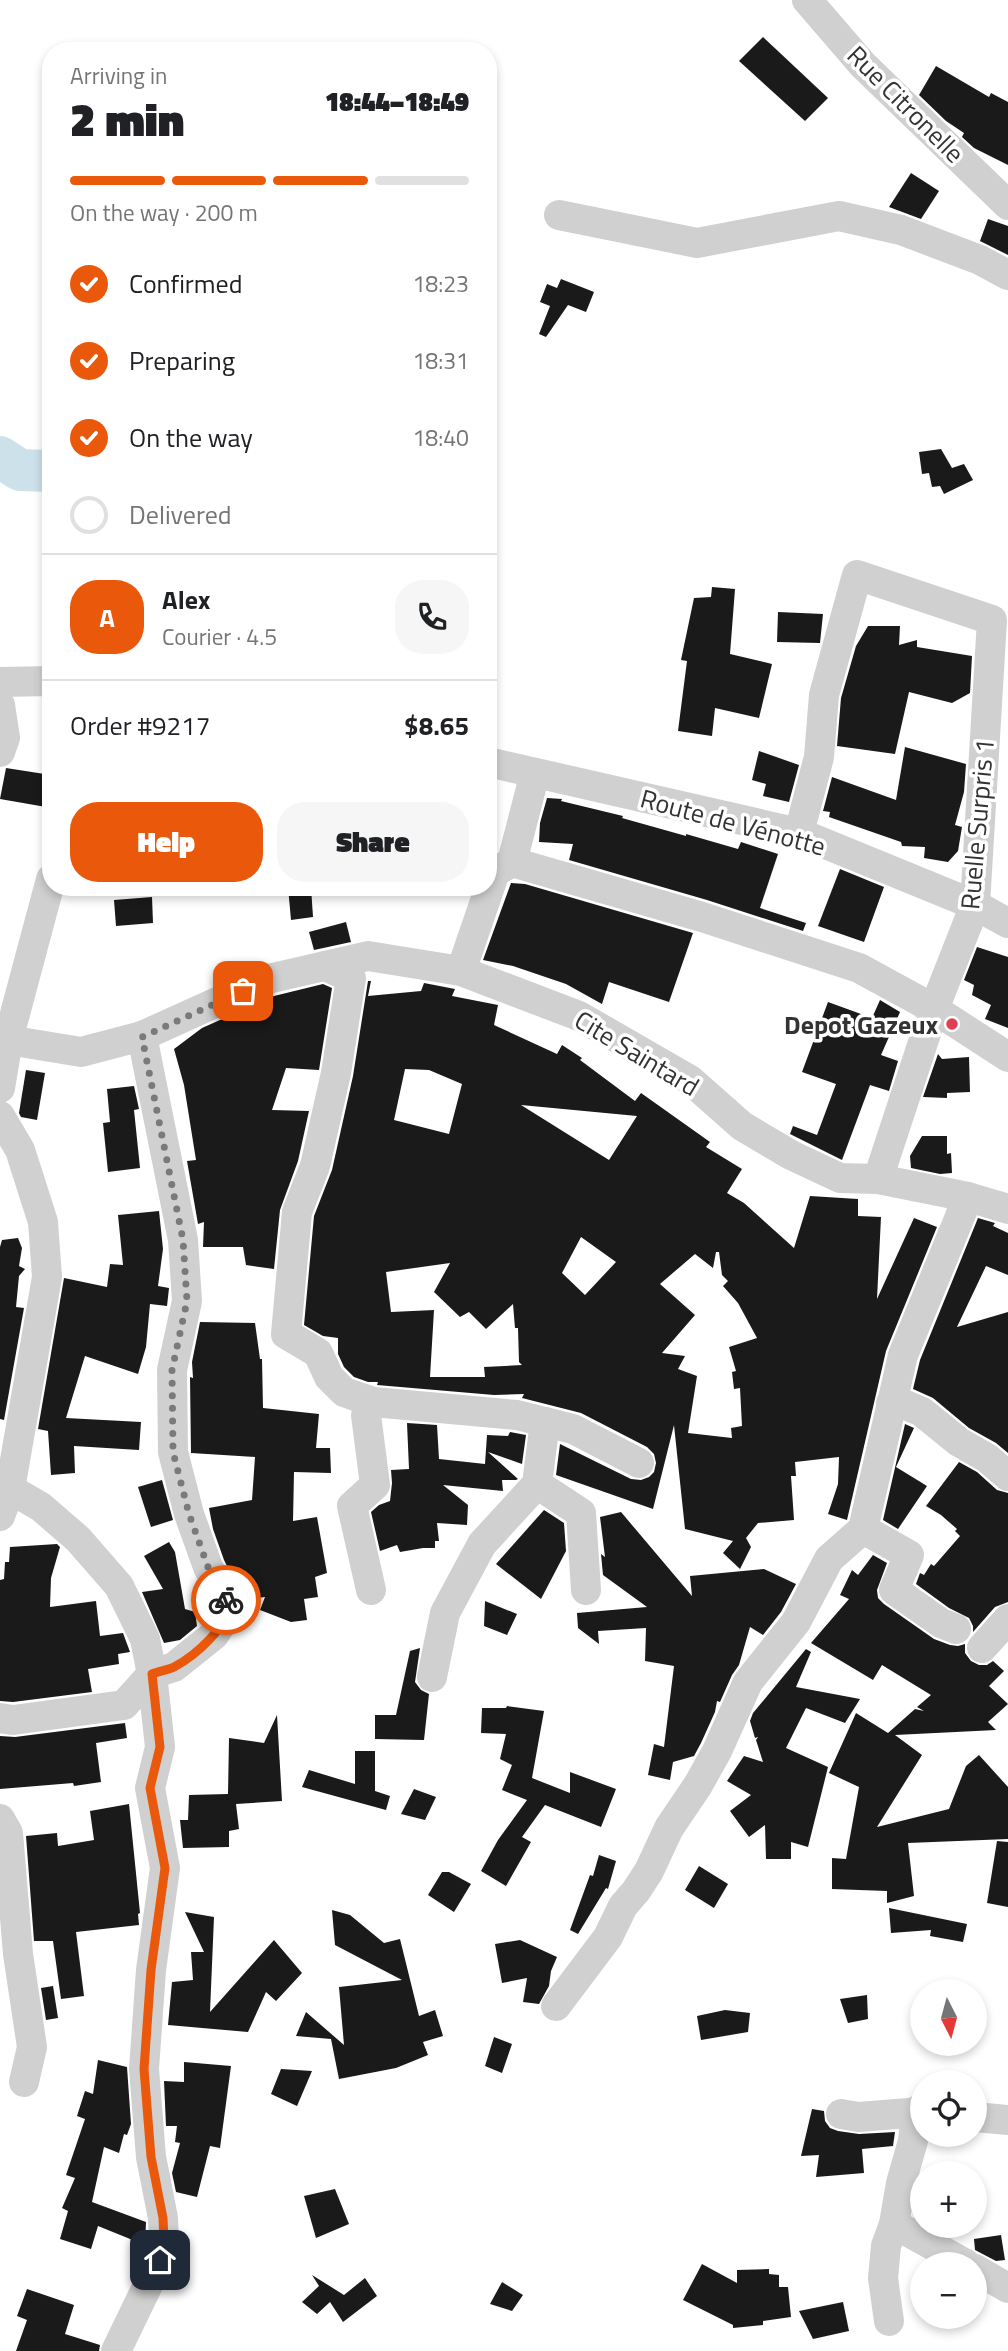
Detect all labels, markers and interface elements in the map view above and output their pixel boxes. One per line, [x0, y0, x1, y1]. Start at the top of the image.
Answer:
street label: Rue Citronelle [838, 36, 974, 172]
text: Arriving in [70, 58, 167, 93]
text: 18:44–18:49 [325, 82, 469, 121]
text: 2 min [70, 84, 184, 154]
text: On the way · 200 m [70, 195, 258, 230]
text: Confirmed [129, 264, 243, 303]
icon: check [70, 265, 108, 303]
text: 18:23 [412, 266, 469, 301]
text: Preparing [129, 341, 235, 380]
icon: check [70, 342, 108, 380]
text: 18:31 [412, 343, 469, 378]
text: On the way [129, 418, 253, 457]
icon: check [70, 419, 108, 457]
text: 18:40 [412, 420, 469, 455]
text: Delivered [129, 495, 232, 534]
text: Alex [162, 580, 210, 619]
button: phone [395, 580, 469, 654]
text: A [99, 598, 115, 637]
text: Courier · 4.5 [162, 619, 277, 654]
text: Order #9217 [70, 706, 210, 745]
text: $8.65 [404, 706, 469, 745]
street label: Ruelle Surpris 1 [950, 737, 1004, 911]
street label: Route de Vénotte [636, 779, 830, 865]
button: Help [70, 802, 263, 882]
button: Share [277, 802, 469, 882]
pin [213, 961, 273, 1021]
icon: bag [224, 972, 262, 1010]
street label: Cite Saintard [567, 1000, 707, 1106]
place label: Depot Gazeux [784, 1005, 938, 1044]
marker: Depot Gazeux [944, 1016, 960, 1032]
courier [191, 1565, 261, 1635]
icon: bike [207, 1581, 245, 1619]
north arrow [910, 1979, 987, 2056]
map controls [910, 1979, 987, 2329]
button: locate [910, 2070, 987, 2147]
button: + [910, 2161, 987, 2238]
pin [130, 2230, 190, 2290]
icon: home [141, 2241, 179, 2279]
button: − [910, 2252, 987, 2329]

